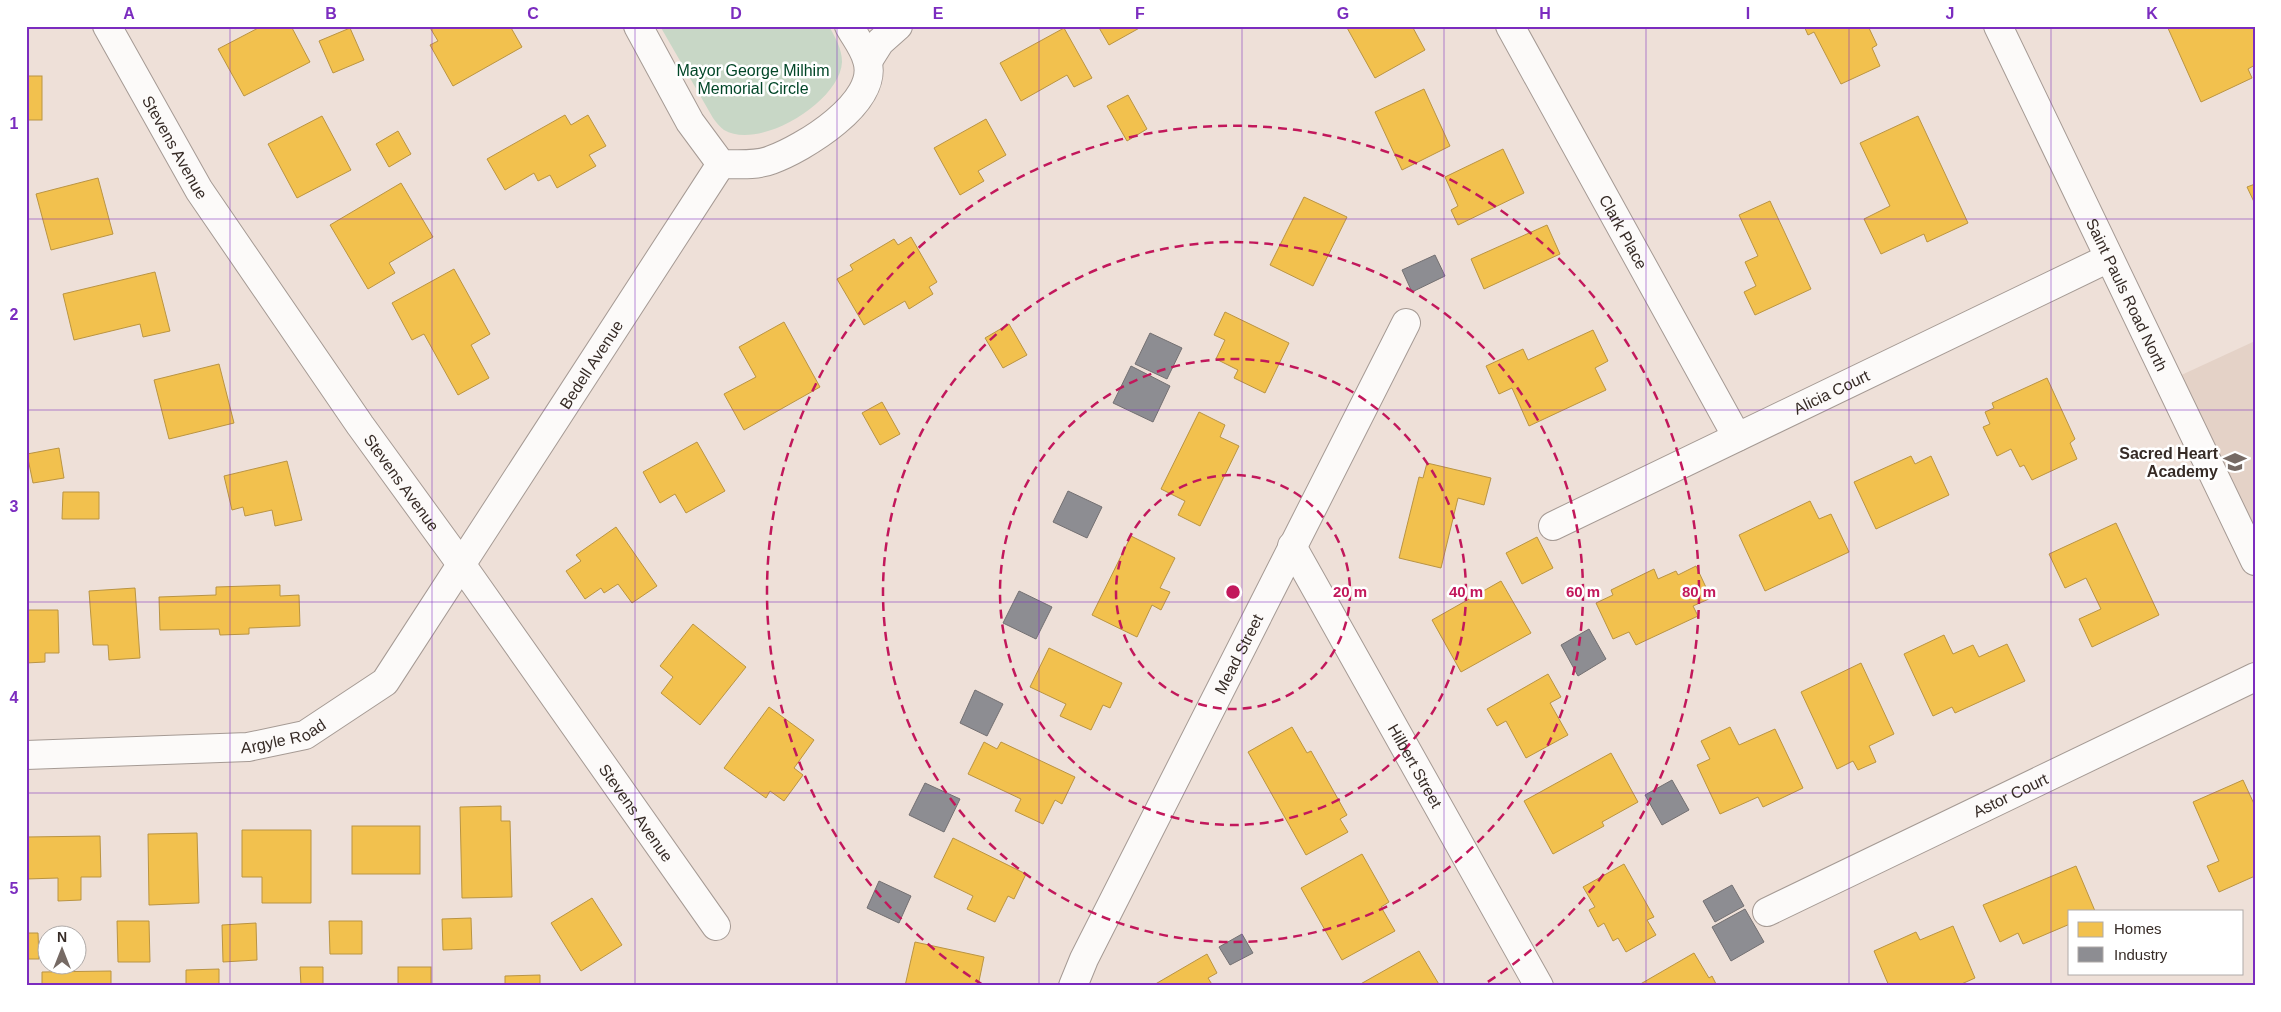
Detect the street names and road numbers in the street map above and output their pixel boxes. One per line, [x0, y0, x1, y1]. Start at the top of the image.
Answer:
street label: Stevens Avenue [139, 93, 211, 202]
street label: Clark Place [1596, 192, 1651, 272]
street label: Saint Pauls Road North [2083, 216, 2171, 374]
street label: Bedell Avenue [556, 317, 626, 412]
street label: Alicia Court [1791, 366, 1872, 417]
street label: Stevens Avenue [361, 431, 443, 534]
street label: Mead Street [1211, 611, 1266, 697]
street label: Argyle Road [240, 715, 329, 756]
street label: Hilbert Street [1385, 721, 1446, 811]
street label: Stevens Avenue [596, 761, 676, 865]
street label: Astor Court [1970, 769, 2051, 820]

